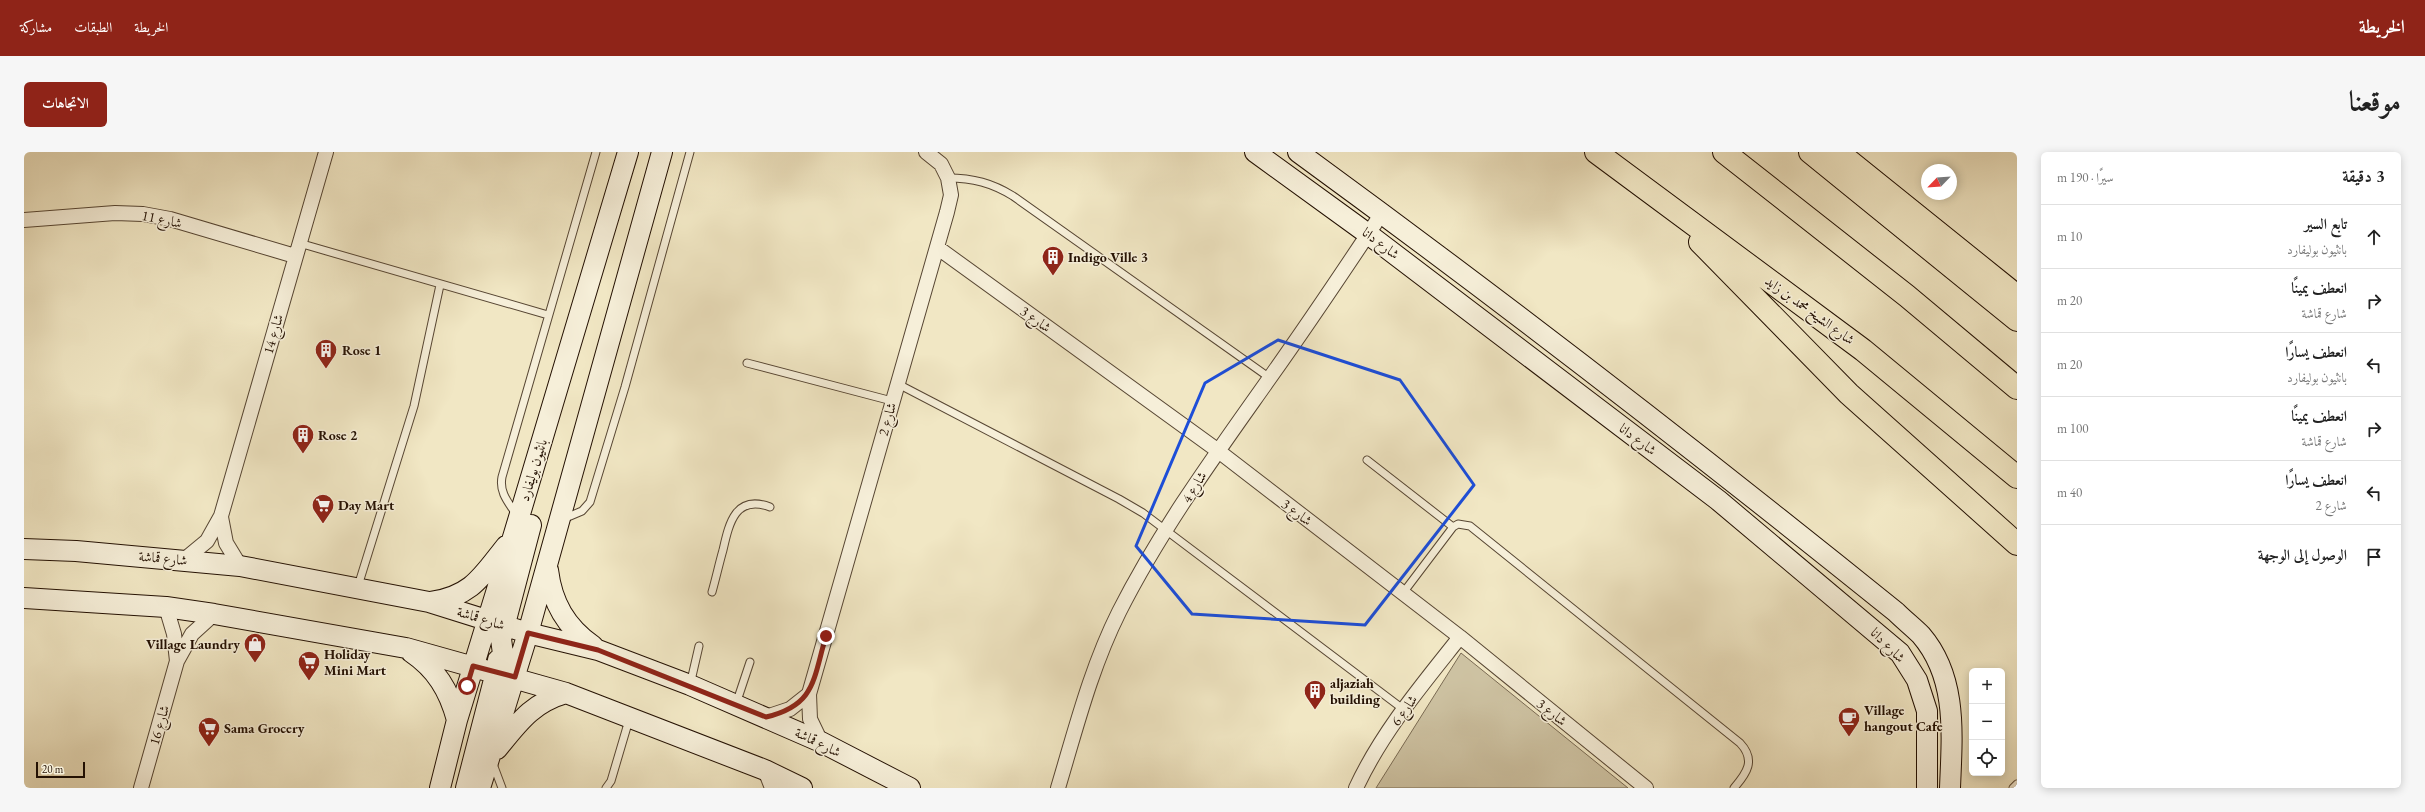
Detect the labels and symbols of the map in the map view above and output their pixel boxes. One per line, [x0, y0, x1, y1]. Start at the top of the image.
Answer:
north arrow [1921, 164, 1957, 200]
street label: شارع 11 [140, 206, 184, 235]
street label: شارع دانا [1357, 223, 1403, 265]
building icon: Indigo Ville 3 [1040, 244, 1066, 277]
place label: Indigo Ville 3 [1068, 248, 1148, 266]
street label: شارع الشيخ محمد بن زايد [1759, 271, 1858, 352]
street label: شارع 3 [1015, 302, 1055, 339]
street label: شارع 14 [259, 312, 290, 357]
building icon: Rose 1 [313, 337, 339, 370]
place label: Rose 1 [342, 341, 381, 359]
street label: شارع 2 [874, 400, 903, 439]
street label: شارع دانا [1614, 419, 1660, 461]
building icon: Rose 2 [290, 422, 316, 455]
place label: Rose 2 [318, 426, 358, 444]
street label: بانثيون بوليفارد [515, 436, 551, 503]
street label: شارع 4 [1177, 468, 1213, 508]
supermarket icon: Day Mart [310, 492, 336, 525]
street label: شارع 3 [1276, 495, 1316, 532]
place label: Day Mart [338, 496, 395, 514]
street label: شارع قماشة [138, 547, 188, 572]
street label: شارع قماشة [454, 602, 507, 637]
street label: شارع دانا [1865, 624, 1909, 668]
route end [817, 627, 835, 645]
shop icon: Village Laundry [242, 631, 268, 664]
place label: Village Laundry [146, 635, 240, 653]
place label: Holiday Mini Mart [324, 645, 387, 679]
supermarket icon: Holiday Mini Mart [296, 649, 322, 682]
place label: aljaziah building [1330, 674, 1381, 708]
route start [458, 677, 476, 695]
building icon: aljaziah building [1302, 678, 1328, 711]
street label: شارع 6 [1387, 691, 1424, 731]
street label: شارع 3 [1531, 694, 1571, 732]
place label: Village hangout Cafe [1864, 701, 1943, 735]
street label: شارع 16 [145, 703, 176, 748]
cafe icon: Village hangout Cafe [1836, 705, 1862, 738]
supermarket icon: Sama Grocery [196, 715, 222, 748]
place label: Sama Grocery [224, 719, 305, 737]
street label: شارع قماشة [791, 723, 844, 764]
scale bar [36, 760, 85, 779]

